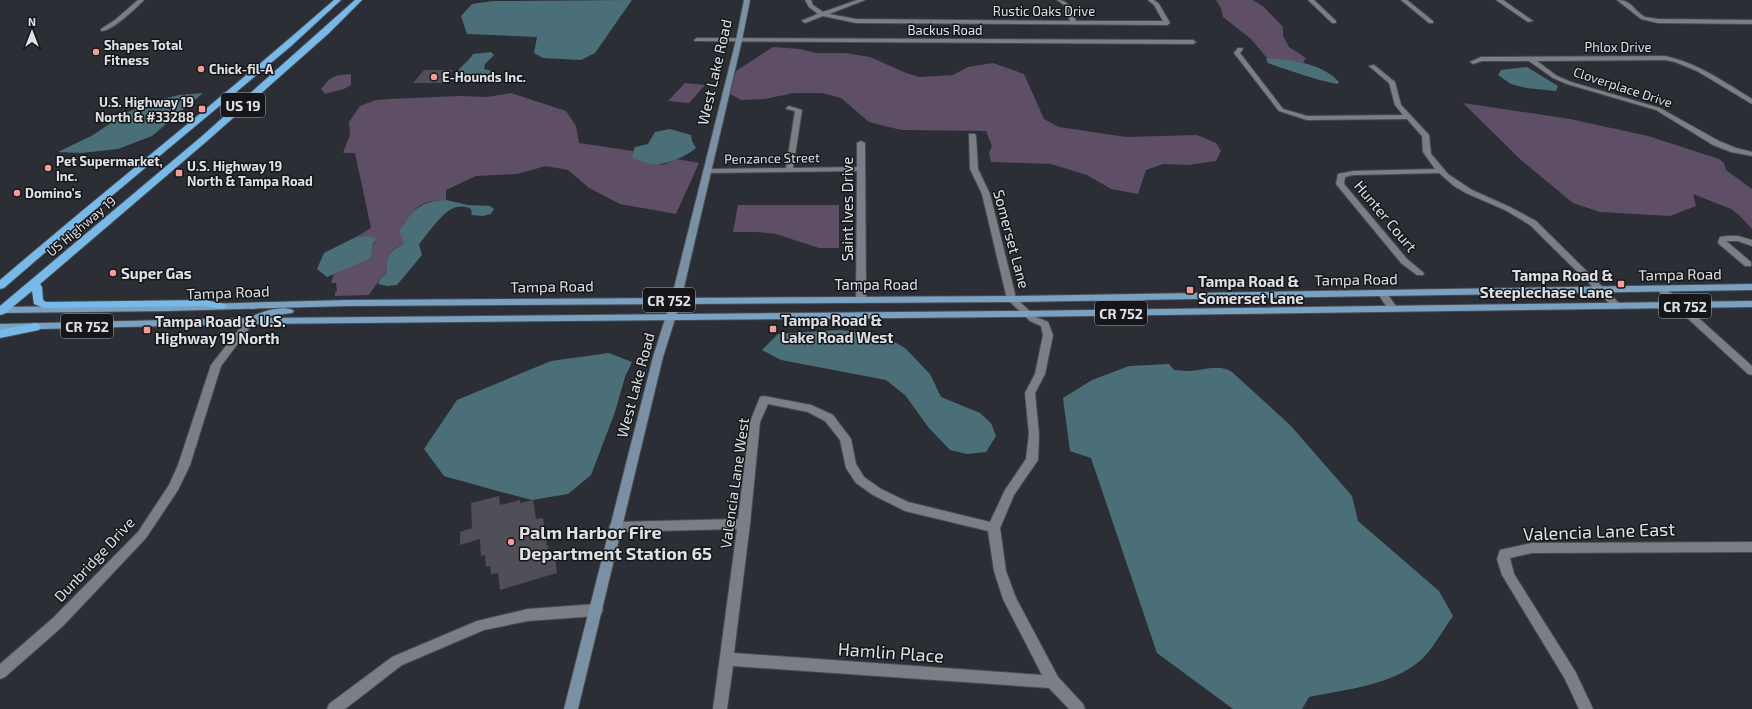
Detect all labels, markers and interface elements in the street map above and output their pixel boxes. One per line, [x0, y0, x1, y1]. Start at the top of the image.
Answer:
street label: Rustic Oaks Drive [993, 3, 1095, 19]
north arrow [12, 12, 52, 52]
text: N [28, 15, 36, 28]
street label: West Lake Road [693, 17, 735, 127]
street label: Backus Road [907, 22, 983, 38]
place label: Shapes Total Fitness [104, 37, 183, 68]
street label: Phlox Drive [1585, 39, 1651, 55]
marker: Shapes Total Fitness [91, 47, 101, 57]
place label: Chick-fil-A [209, 61, 274, 77]
street label: Cloverplace Drive [1571, 63, 1675, 111]
marker: Chick-fil-A [196, 64, 206, 74]
place label: E-Hounds Inc. [442, 69, 526, 85]
marker: E-Hounds Inc. [429, 72, 439, 82]
road number: US 19 [221, 93, 265, 117]
place label: U.S. Highway 19 North & #33288 [95, 94, 194, 125]
marker: U.S. Highway 19 North & #33288 [197, 104, 207, 114]
street label: Penzance Street [724, 149, 820, 167]
place label: Pet Supermarket, Inc. [56, 153, 163, 184]
street label: Saint Ives Drive [838, 157, 856, 261]
place label: U.S. Highway 19 North & Tampa Road [187, 158, 313, 189]
marker: Pet Supermarket, Inc. [43, 163, 53, 173]
marker: U.S. Highway 19 North & Tampa Road [174, 168, 184, 178]
street label: Hunter Court [1351, 177, 1421, 255]
place label: Domino's [25, 185, 82, 201]
marker: Domino's [12, 188, 22, 198]
street label: Somerset Lane [990, 188, 1034, 290]
street label: US Highway 19 [43, 192, 119, 260]
place label: Super Gas [121, 264, 192, 282]
street label: Tampa Road [1638, 264, 1722, 284]
place label: Tampa Road & Steeplechase Lane [1480, 266, 1613, 301]
marker: Super Gas [108, 268, 118, 278]
street label: Tampa Road [1314, 269, 1398, 289]
place label: Tampa Road & Somerset Lane [1198, 272, 1304, 307]
street label: Tampa Road [834, 275, 918, 293]
street label: Tampa Road [510, 276, 594, 296]
marker: Tampa Road & Steeplechase Lane [1616, 279, 1626, 289]
street label: Tampa Road [186, 282, 270, 302]
marker: Tampa Road & Somerset Lane [1185, 285, 1195, 295]
road number: CR 752 [643, 288, 695, 312]
road number: CR 752 [1659, 294, 1711, 318]
road number: CR 752 [1095, 301, 1147, 325]
place label: Tampa Road & Lake Road West [781, 311, 894, 346]
place label: Tampa Road & U.S. Highway 19 North [155, 312, 286, 348]
road number: CR 752 [61, 314, 113, 338]
marker: Tampa Road & Lake Road West [768, 324, 778, 334]
marker: Tampa Road & U.S. Highway 19 North [142, 325, 152, 335]
street label: West Lake Road [612, 331, 658, 439]
street label: Valencia Lane West [716, 416, 752, 550]
street label: Dunbridge Drive [50, 513, 138, 605]
street label: Valencia Lane East [1523, 517, 1676, 545]
place label: Palm Harbor Fire Department Station 65 [519, 521, 712, 564]
marker: Palm Harbor Fire Department Station 65 [506, 537, 516, 547]
street label: Hamlin Place [837, 637, 945, 667]

